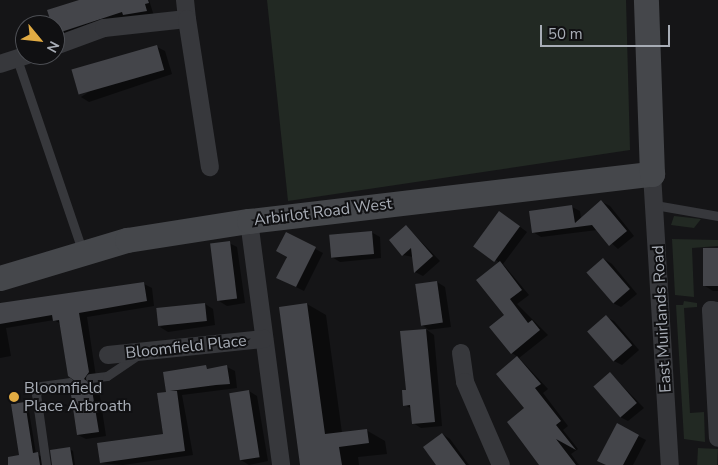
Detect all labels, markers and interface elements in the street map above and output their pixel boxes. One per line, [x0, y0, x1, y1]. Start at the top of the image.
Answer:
north arrow [15, 15, 65, 65]
scale bar [543, 15, 673, 47]
text: 50 m [548, 24, 583, 44]
text: N [42, 38, 64, 56]
street label: Arbirlot Road West [253, 194, 393, 230]
street label: East Muirlands Road [649, 245, 675, 393]
street label: Bloomfield Place [125, 331, 247, 363]
place label: Bloomfield Place Arbroath [24, 378, 132, 416]
marker: Bloomfield Place Arbroath [8, 391, 20, 403]

